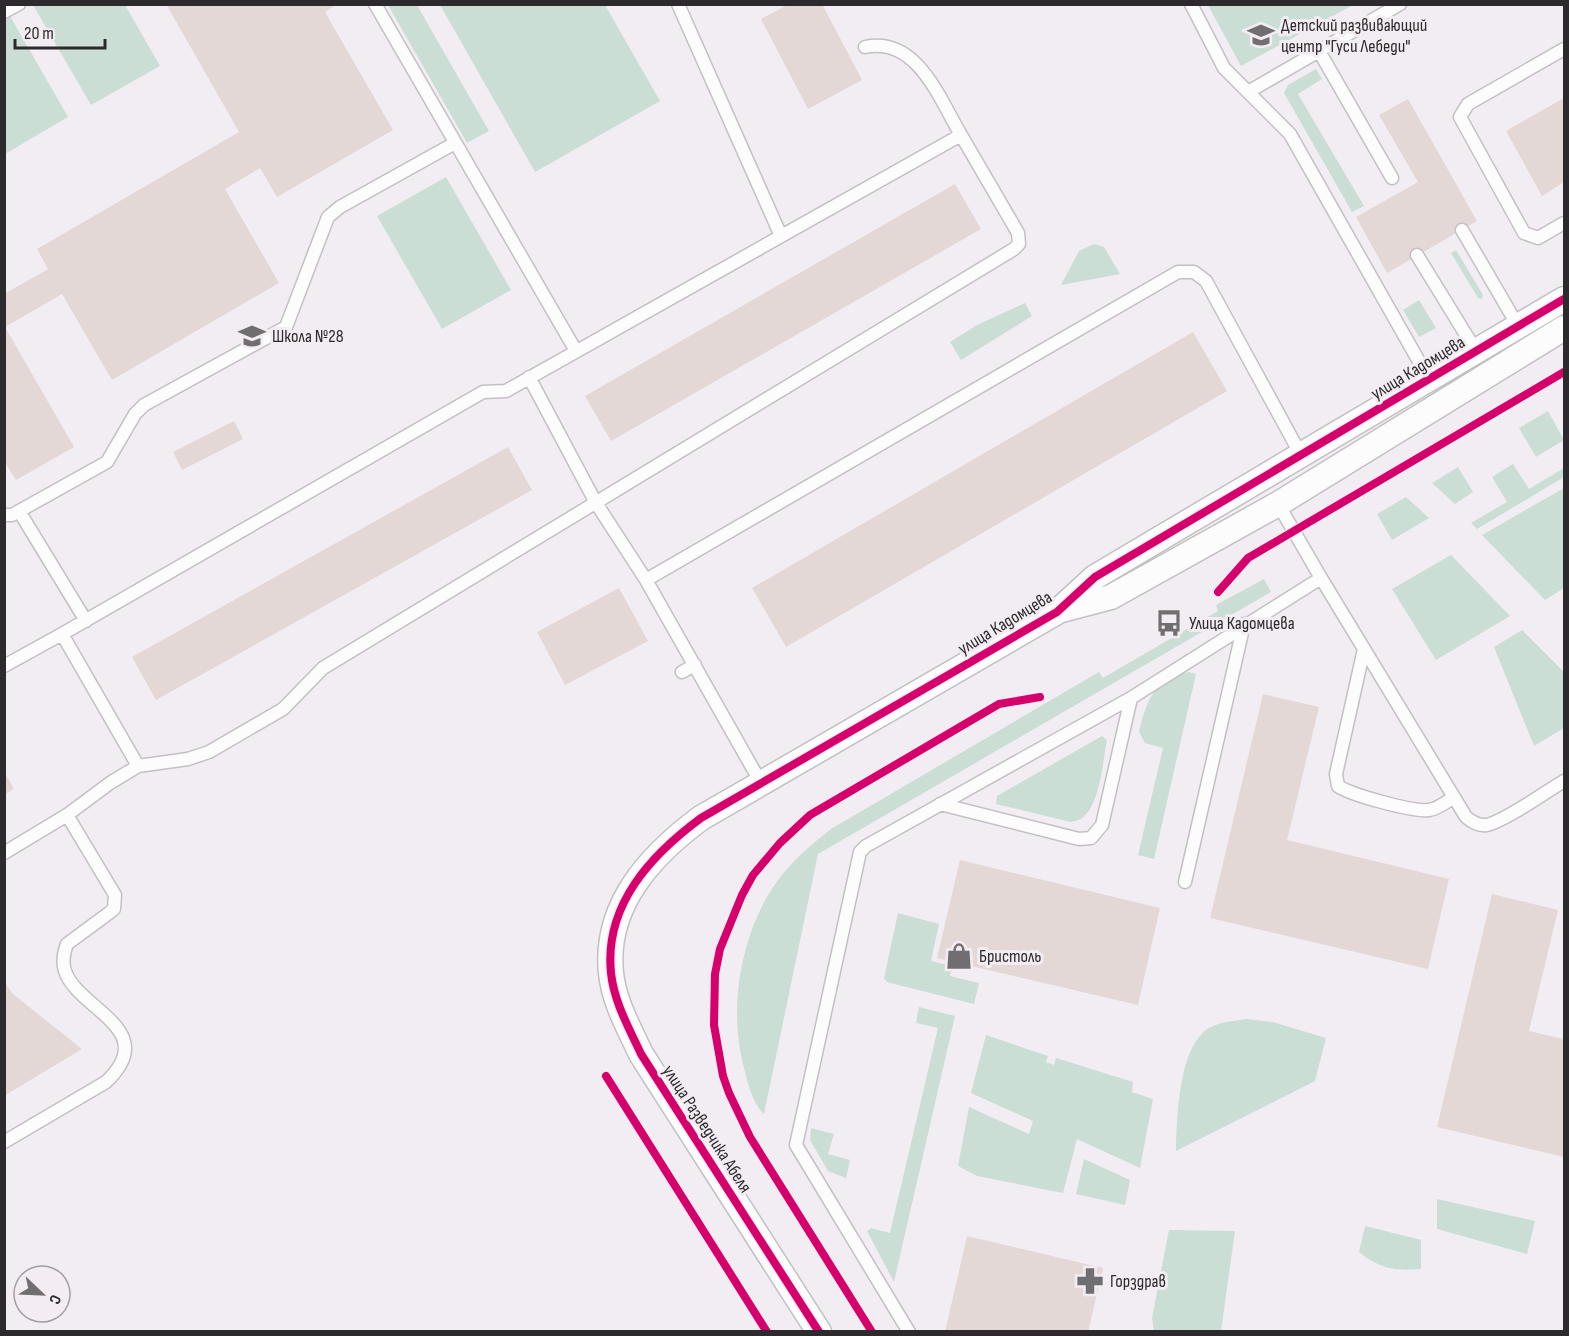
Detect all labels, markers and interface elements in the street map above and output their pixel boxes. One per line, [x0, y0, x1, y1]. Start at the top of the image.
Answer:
scale bar [15, 12, 105, 50]
place label: Детский развивающий центр "Гуси Лебеди" [1281, 15, 1427, 57]
school or university icon: Детский развивающий центр "Гуси Лебеди" [1246, 20, 1276, 50]
text: 20 m [24, 23, 54, 44]
school or university icon: Школа №28 [237, 321, 267, 351]
place label: Школа №28 [272, 326, 344, 347]
street label: улица Кадомцева [1367, 332, 1469, 404]
street label: улица Кадомцева [954, 587, 1056, 659]
bus stop icon: Улица Кадомцева [1154, 608, 1184, 638]
place label: Улица Кадомцева [1189, 613, 1295, 634]
shop icon: Бристоль [944, 941, 974, 971]
place label: Бристоль [979, 946, 1041, 967]
street label: улица Разведчика Абеля [658, 1061, 756, 1197]
north arrow [12, 1264, 72, 1324]
pharmacy icon: Горздрав [1075, 1266, 1105, 1296]
place label: Горздрав [1110, 1271, 1166, 1292]
text: С [44, 1292, 65, 1307]

